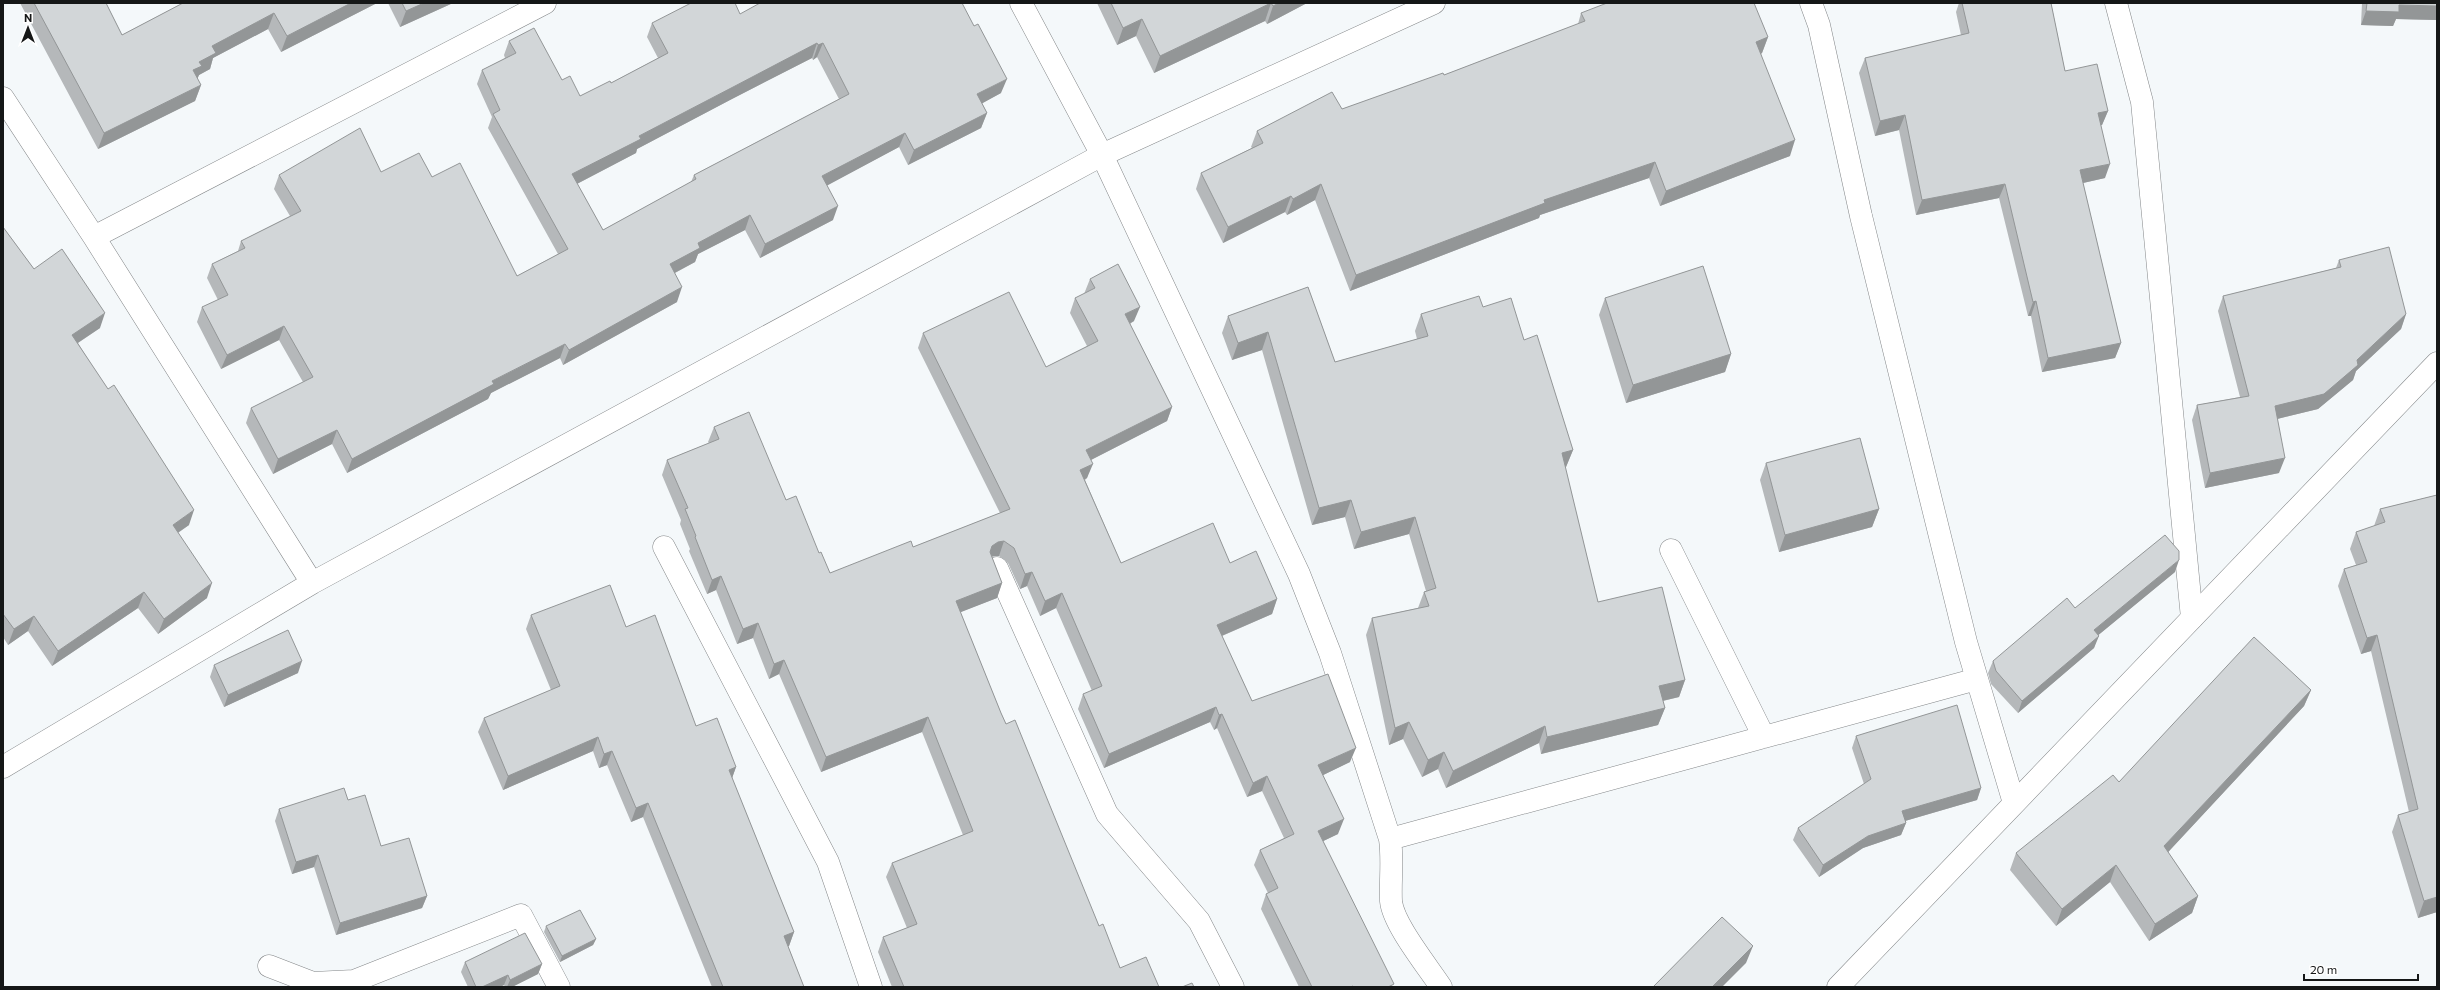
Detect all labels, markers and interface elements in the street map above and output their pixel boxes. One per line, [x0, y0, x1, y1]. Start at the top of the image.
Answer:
north arrow [8, 8, 48, 48]
text: N [24, 11, 32, 24]
scale bar [2304, 956, 2418, 982]
text: 20 m [2310, 962, 2337, 976]

